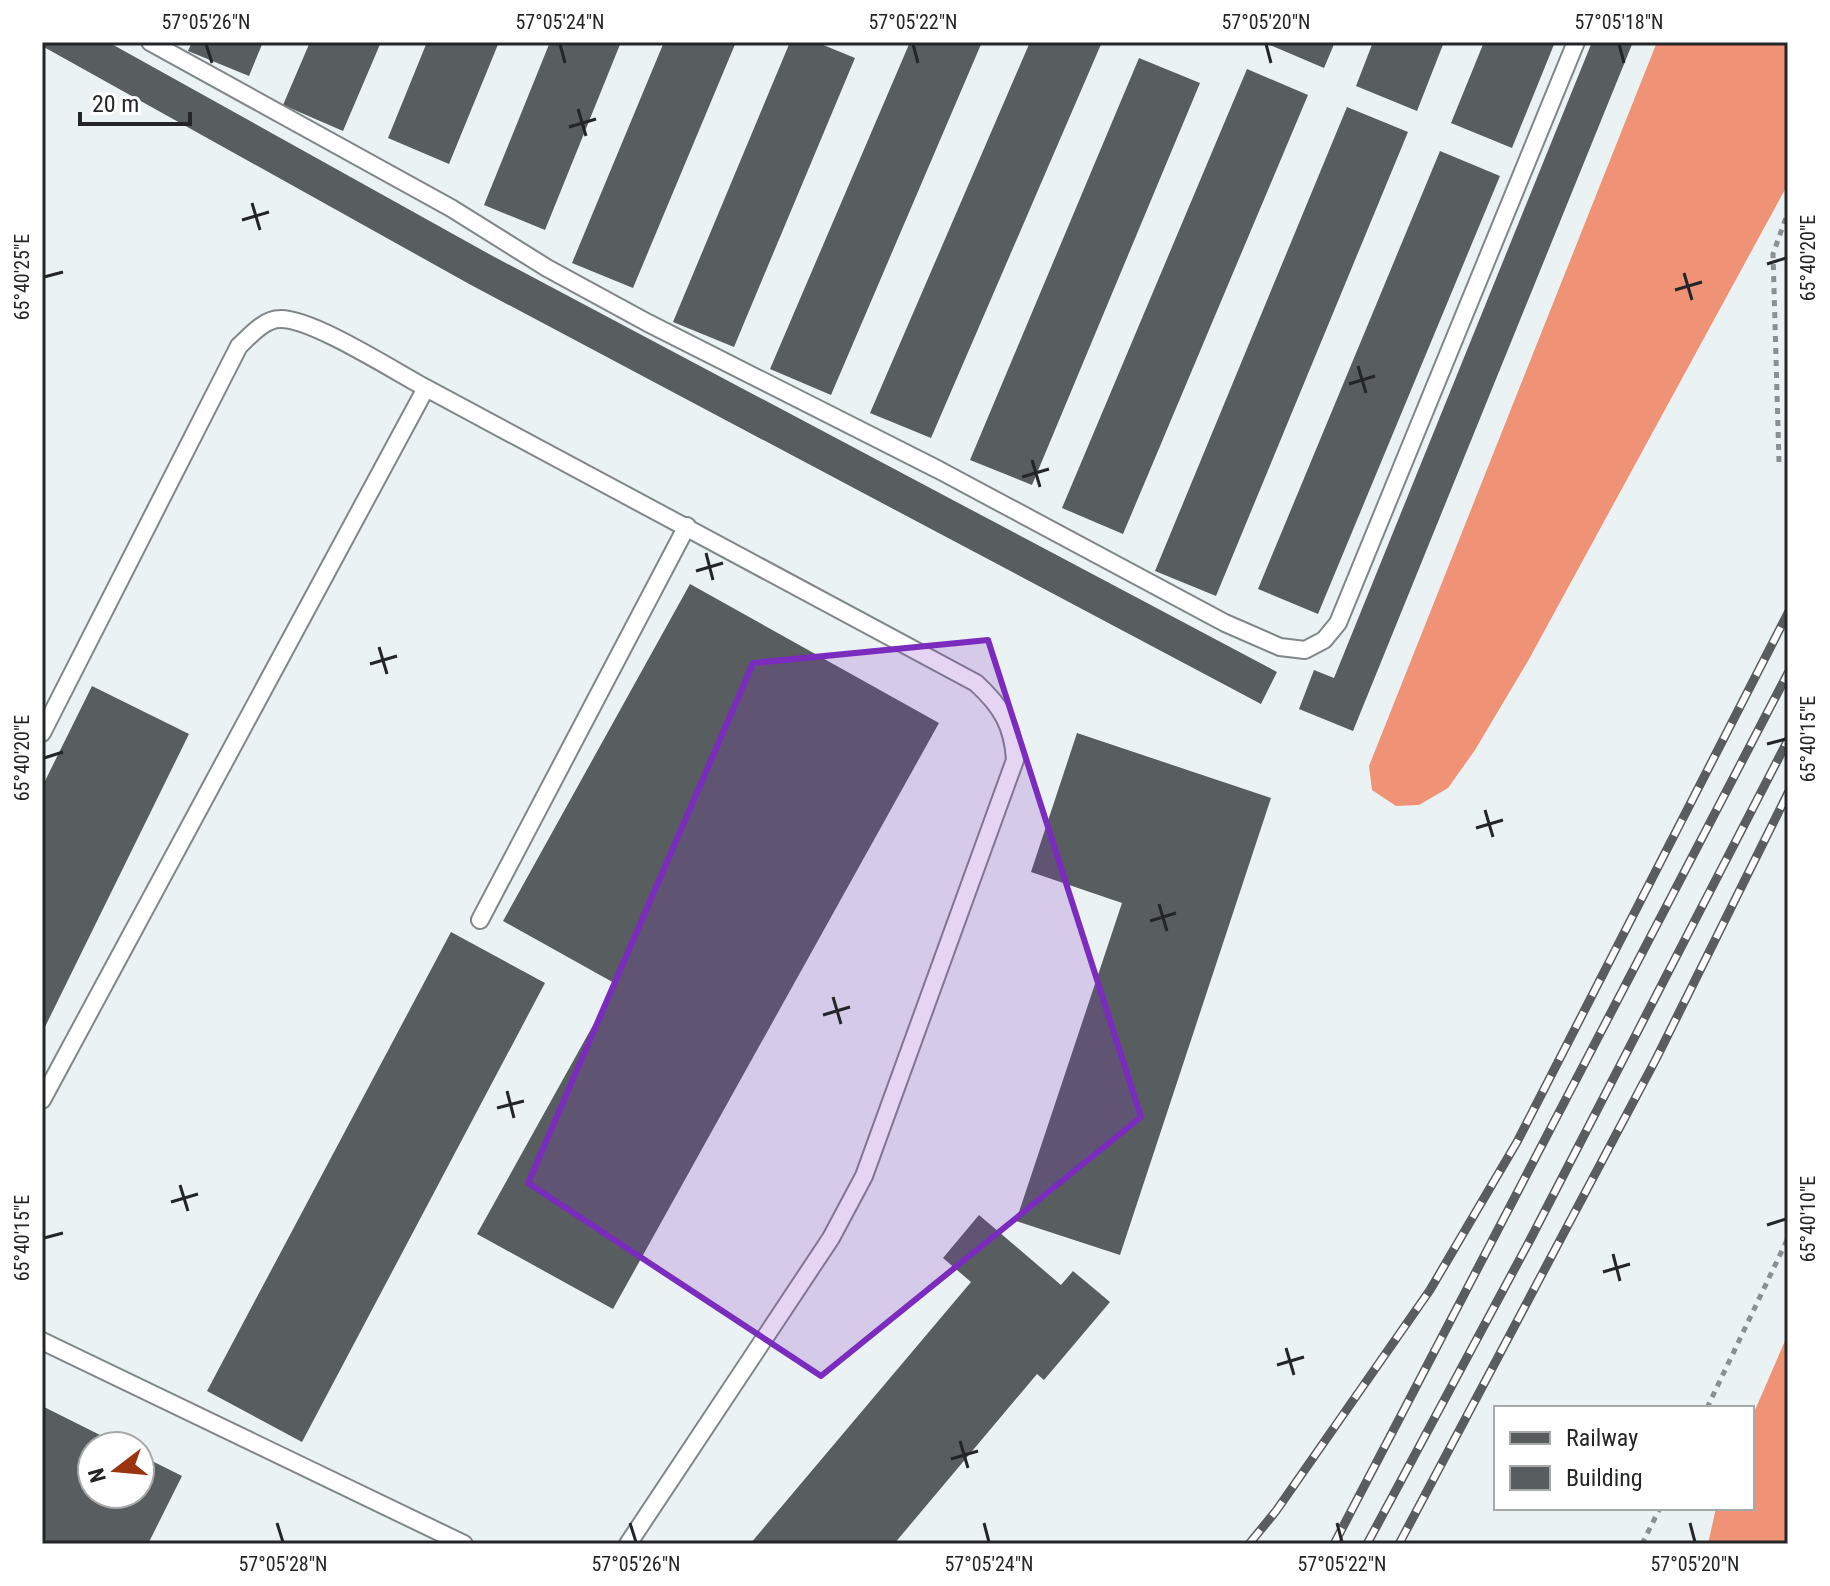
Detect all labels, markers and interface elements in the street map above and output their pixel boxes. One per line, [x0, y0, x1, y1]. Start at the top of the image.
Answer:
text: 57°05'26"N [161, 10, 251, 34]
text: 57°05'24"N [515, 10, 605, 34]
text: 57°05'22"N [868, 10, 958, 34]
text: 57°05'20"N [1221, 10, 1311, 34]
text: 57°05'18"N [1574, 10, 1664, 34]
scale bar [80, 76, 190, 126]
text: 20 m [92, 90, 139, 118]
text: 65°40'20"E [1796, 215, 1820, 301]
text: 65°40'25"E [10, 234, 34, 320]
text: 65°40'15"E [1796, 696, 1820, 782]
text: 65°40'20"E [10, 715, 34, 801]
text: 65°40'10"E [1796, 1176, 1820, 1262]
text: 65°40'15"E [10, 1195, 34, 1281]
legend [1494, 1406, 1754, 1510]
text: Railway [1566, 1424, 1638, 1452]
north arrow [76, 1430, 156, 1510]
text: Building [1566, 1464, 1643, 1492]
text: N [83, 1465, 111, 1485]
text: 57°05'28"N [238, 1552, 328, 1576]
text: 57°05'26"N [591, 1552, 681, 1576]
text: 57°05'24"N [944, 1552, 1034, 1576]
text: 57°05'22"N [1297, 1552, 1387, 1576]
text: 57°05'20"N [1650, 1552, 1740, 1576]

